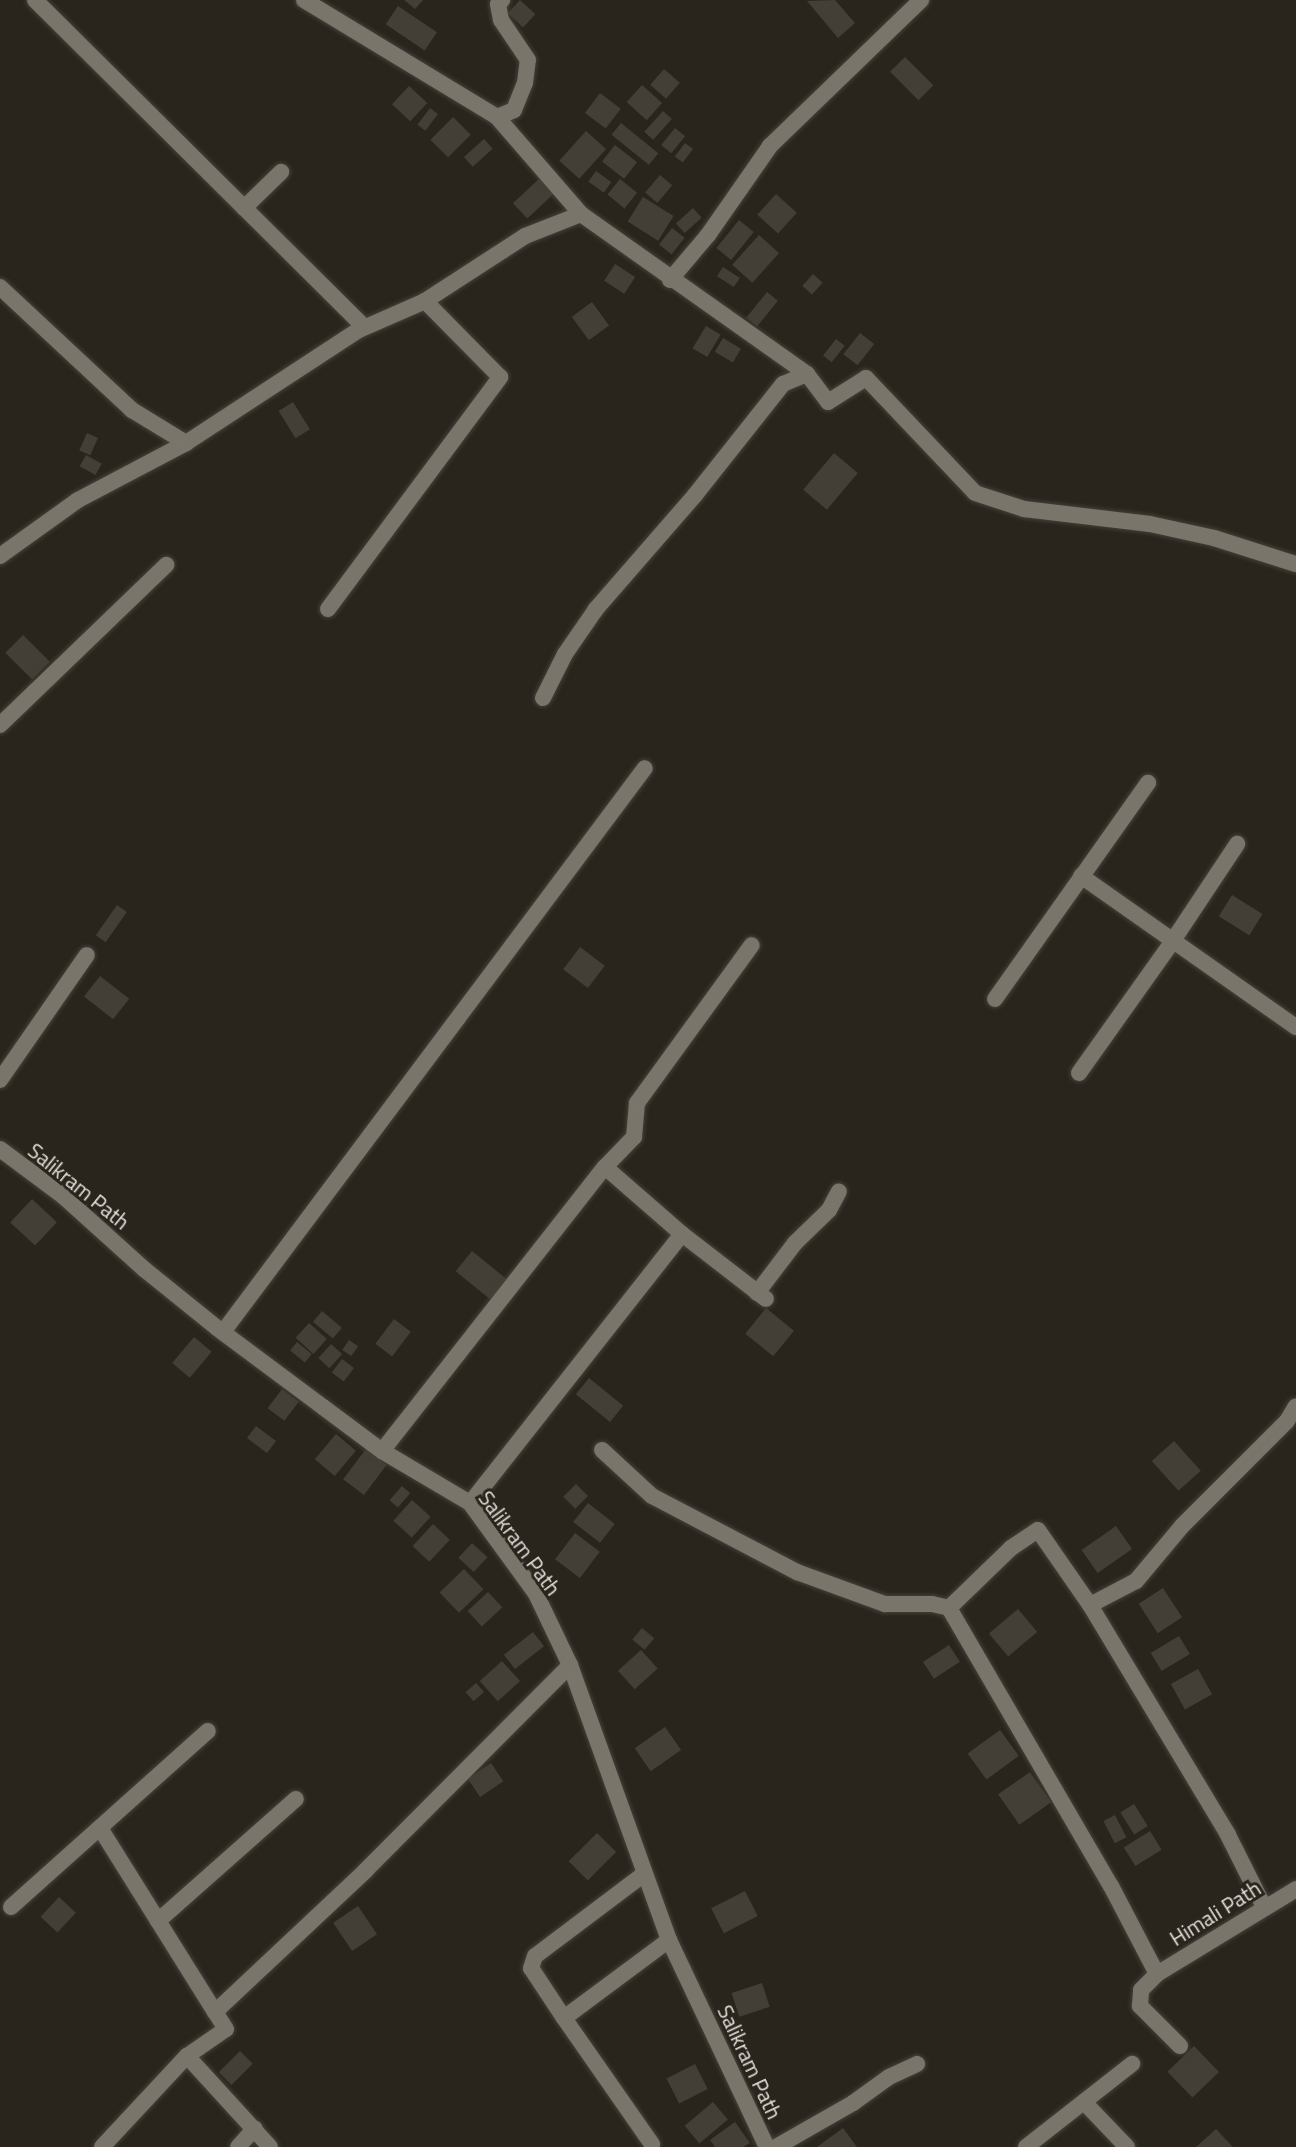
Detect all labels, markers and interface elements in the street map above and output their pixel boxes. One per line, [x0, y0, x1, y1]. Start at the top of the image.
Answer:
street label: Salikram Path [23, 1138, 135, 1234]
street label: Salikram Path [474, 1486, 566, 1600]
street label: Himali Path [1165, 1875, 1265, 1951]
street label: Salikram Path [713, 2001, 787, 2123]

